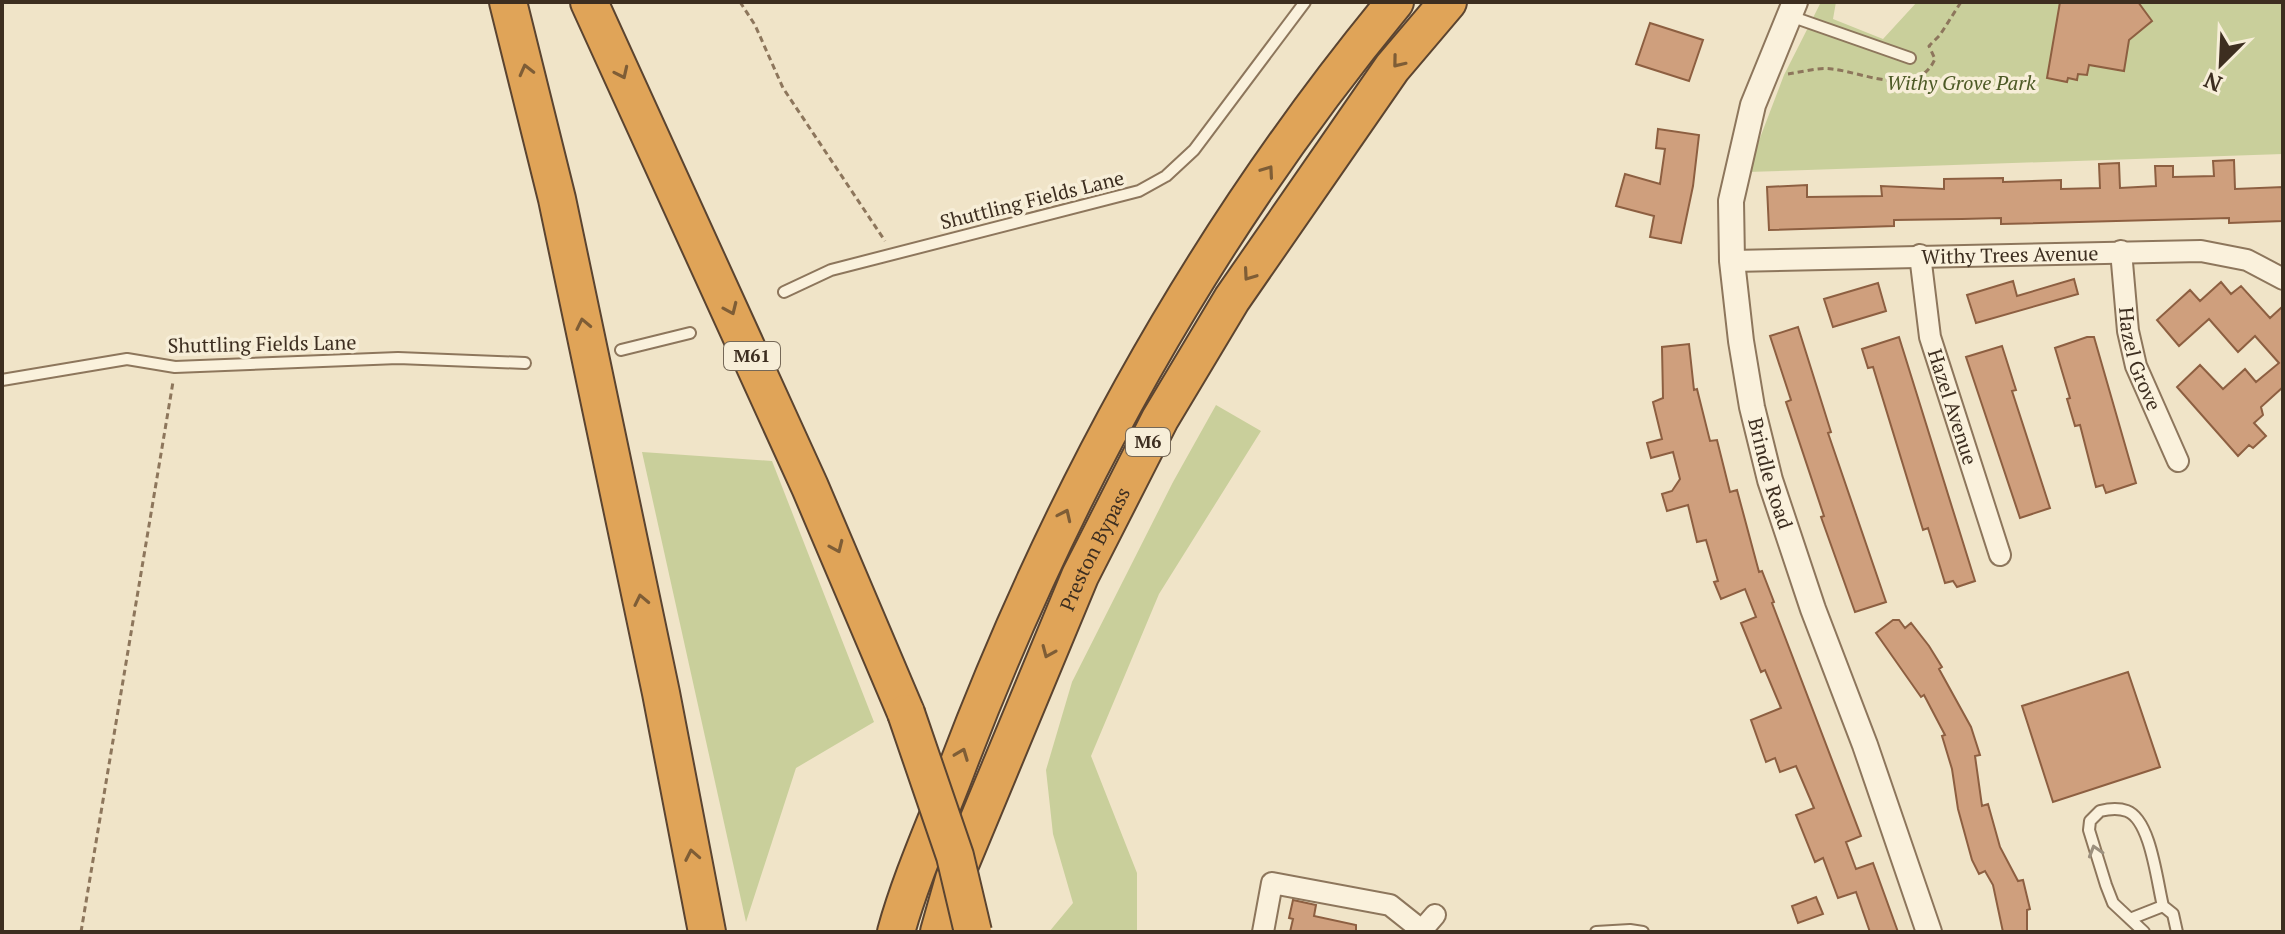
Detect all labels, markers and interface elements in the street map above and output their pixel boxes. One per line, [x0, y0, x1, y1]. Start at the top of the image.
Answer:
north arrow [2181, 24, 2261, 104]
one-way arrow [1393, 52, 1408, 67]
one-way arrow [519, 64, 536, 78]
one-way arrow [612, 65, 628, 79]
text: N [2199, 66, 2226, 99]
park label: Withy Grove Park [1886, 69, 2036, 96]
street label: Shuttling Fields Lane [937, 164, 1127, 235]
one-way arrow [1258, 165, 1273, 179]
street label: Withy Trees Avenue [1921, 239, 2099, 270]
one-way arrow [1244, 266, 1259, 280]
one-way arrow [721, 301, 737, 315]
street label: Hazel Grove [2113, 306, 2168, 415]
one-way arrow [575, 318, 592, 331]
street label: Shuttling Fields Lane [167, 328, 357, 359]
road number: M61 [724, 342, 780, 370]
street label: Hazel Avenue [1922, 345, 1984, 468]
street label: Brindle Road [1742, 415, 1799, 532]
road number: M6 [1126, 428, 1170, 456]
street label: Preston Bypass [1053, 482, 1136, 615]
one-way arrow [1055, 509, 1071, 524]
one-way arrow [827, 538, 843, 553]
one-way arrow [634, 594, 651, 607]
one-way arrow [1042, 644, 1058, 658]
one-way arrow [952, 748, 969, 762]
one-way arrow [2088, 845, 2104, 859]
one-way arrow [684, 849, 701, 863]

